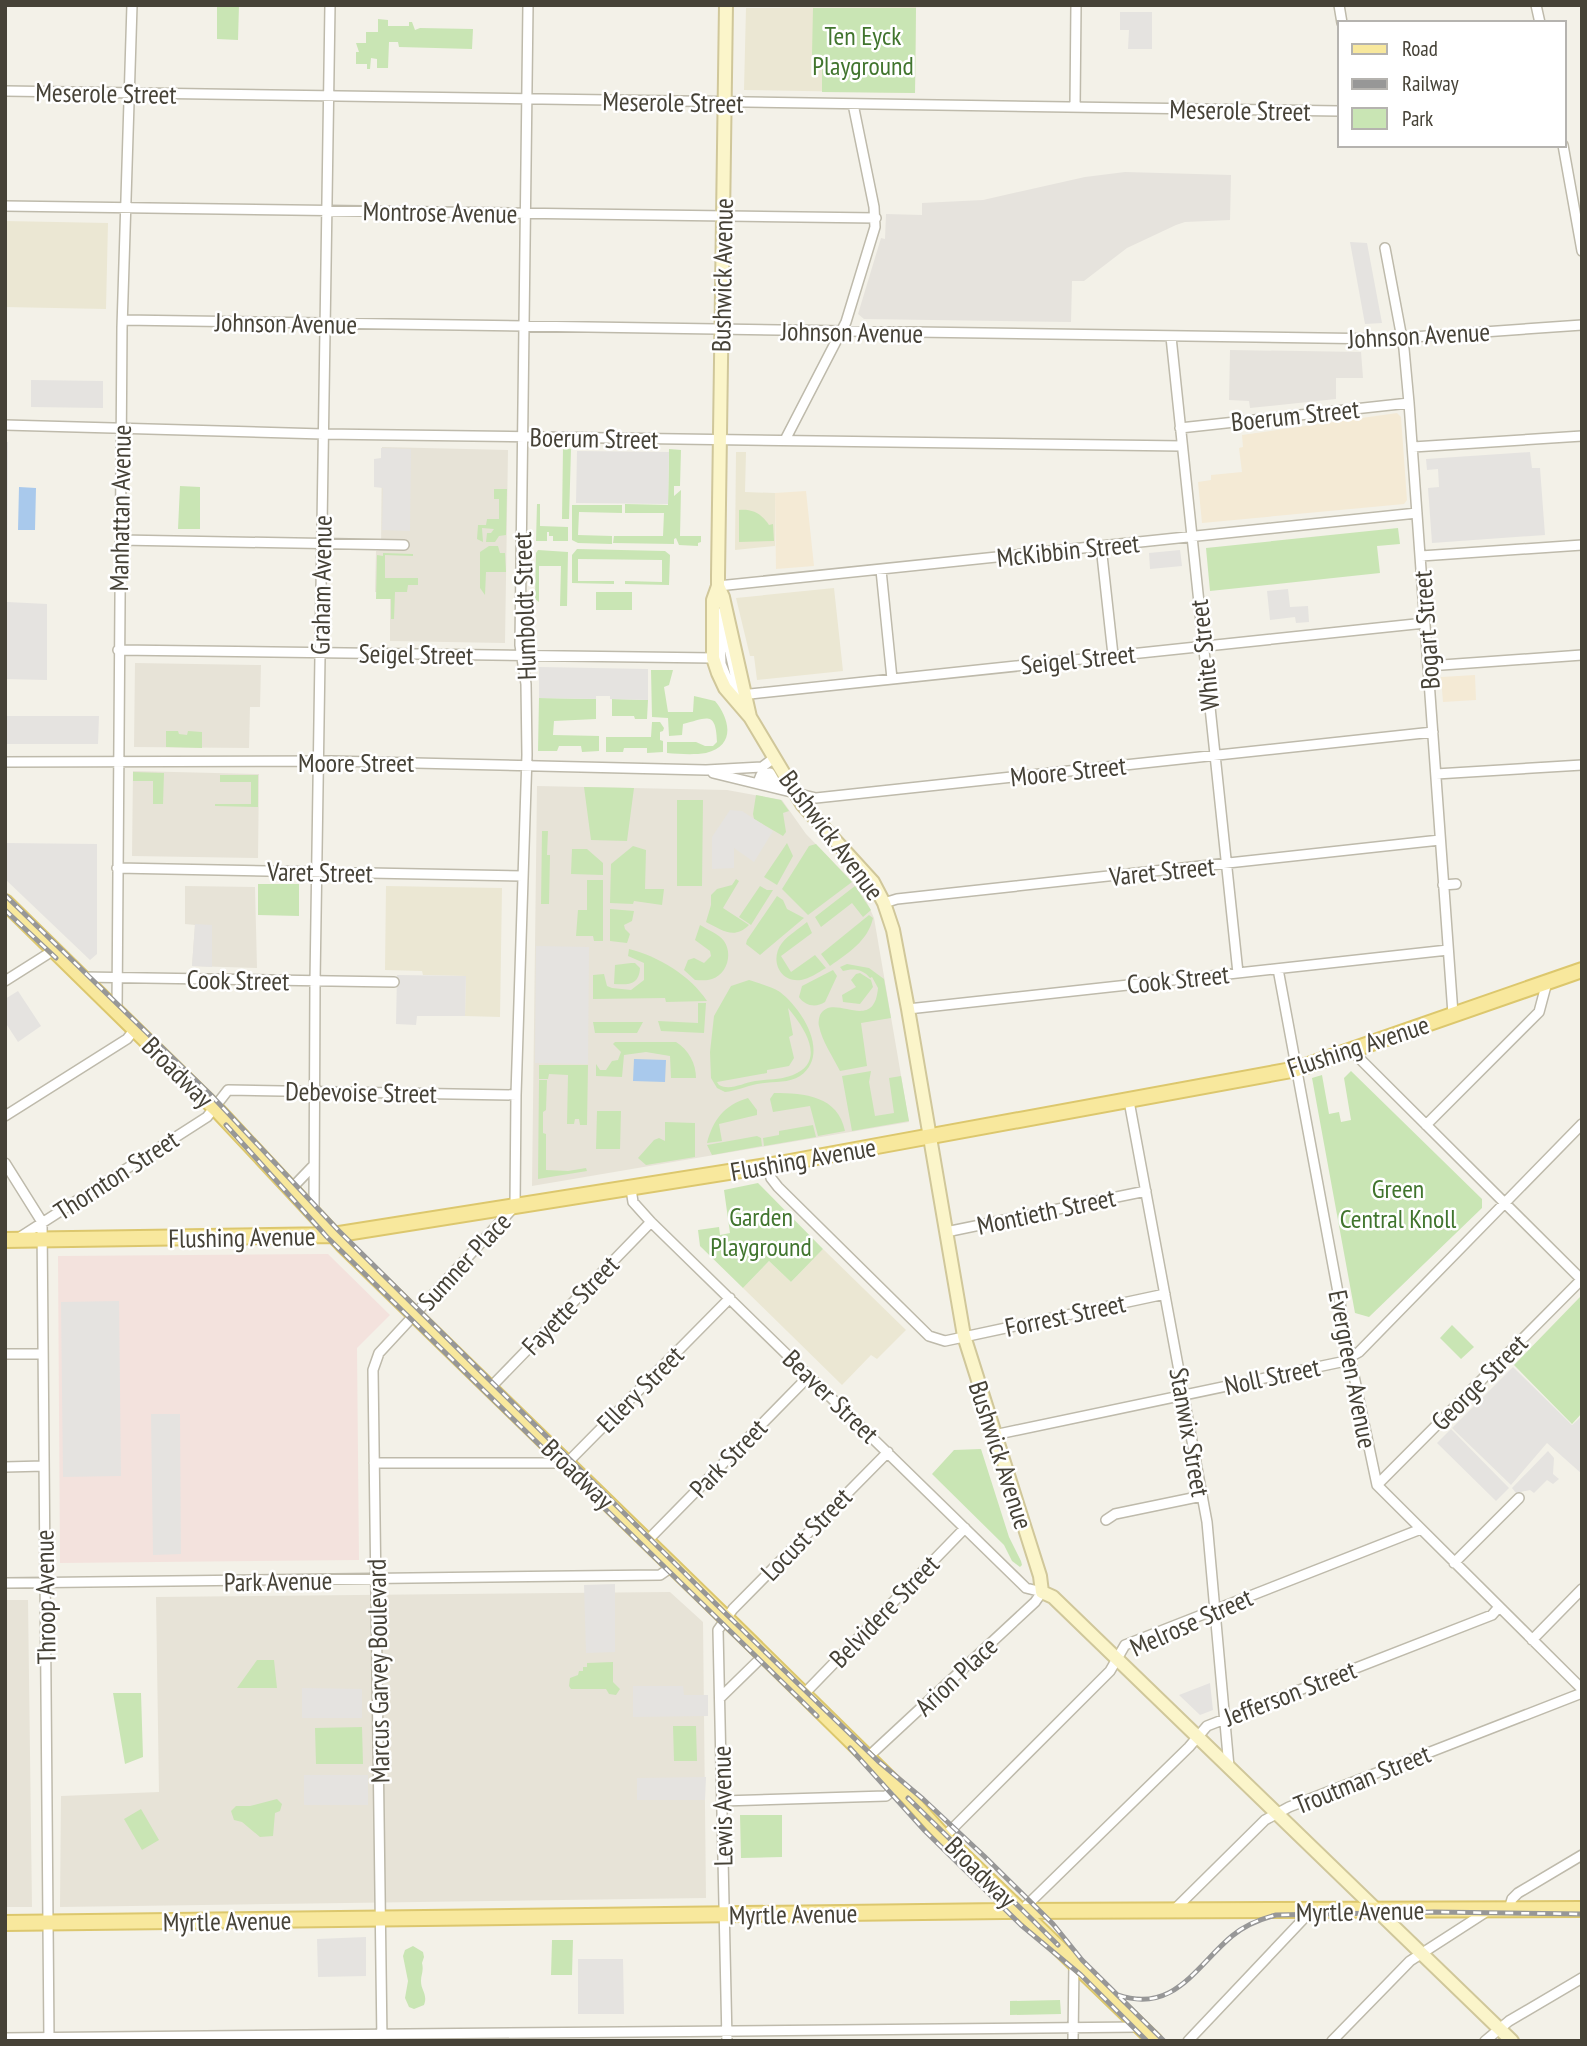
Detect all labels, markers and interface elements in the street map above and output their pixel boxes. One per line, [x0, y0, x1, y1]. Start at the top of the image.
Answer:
park label: Ten Eyck Playground [812, 19, 914, 82]
legend [1338, 21, 1566, 147]
text: Road [1402, 35, 1438, 62]
text: Railway [1402, 70, 1459, 97]
street label: Meserole Street [35, 75, 177, 111]
street label: Meserole Street [602, 84, 744, 120]
street label: Meserole Street [1169, 92, 1311, 128]
text: Park [1402, 105, 1433, 132]
street label: Montrose Avenue [362, 194, 518, 230]
street label: Bushwick Avenue [704, 198, 740, 352]
street label: Johnson Avenue [214, 305, 357, 341]
street label: Johnson Avenue [780, 314, 923, 350]
street label: Johnson Avenue [1346, 315, 1491, 355]
street label: Boerum Street [1229, 392, 1361, 438]
street label: Boerum Street [529, 420, 659, 456]
street label: Manhattan Avenue [102, 424, 138, 592]
street label: Graham Avenue [303, 515, 339, 655]
street label: McKibbin Street [995, 526, 1141, 574]
street label: Humboldt Street [505, 531, 543, 681]
street label: Bogart Street [1405, 569, 1447, 691]
street label: White Street [1182, 598, 1226, 712]
street label: Seigel Street [358, 637, 474, 671]
street label: Seigel Street [1019, 637, 1137, 681]
street label: Moore Street [298, 746, 414, 779]
street label: Moore Street [1008, 749, 1128, 793]
street label: Bushwick Avenue [772, 764, 892, 906]
street label: Varet Street [1107, 849, 1216, 893]
street label: Varet Street [266, 855, 373, 889]
street label: Cook Street [1125, 957, 1231, 1001]
street label: Cook Street [186, 963, 290, 997]
street label: Flushing Avenue [1283, 1008, 1433, 1084]
street label: Broadway [135, 1029, 221, 1115]
street label: Debevoise Street [285, 1074, 437, 1110]
street label: Thornton Street [48, 1123, 184, 1227]
street label: Flushing Avenue [728, 1130, 878, 1188]
park label: Green Central Knoll [1340, 1172, 1456, 1235]
street label: Montieth Street [974, 1180, 1118, 1242]
park label: Garden Playground [710, 1200, 812, 1263]
street label: Sumner Place [410, 1205, 518, 1317]
street label: Flushing Avenue [168, 1219, 316, 1255]
street label: Fayette Street [514, 1248, 626, 1362]
street label: Forrest Street [1002, 1286, 1128, 1344]
street label: Evergreen Avenue [1321, 1287, 1385, 1451]
street label: George Street [1424, 1327, 1534, 1437]
street label: Ellery Street [590, 1339, 690, 1439]
street label: Beaver Street [776, 1342, 886, 1450]
street label: Noll Street [1221, 1350, 1323, 1402]
street label: Stanwix Street [1162, 1365, 1218, 1499]
street label: Bushwick Avenue [962, 1377, 1040, 1533]
street label: Park Street [682, 1412, 774, 1504]
street label: Broadway [535, 1432, 621, 1517]
street label: Locust Street [754, 1481, 858, 1587]
street label: Throop Avenue [27, 1529, 63, 1665]
street label: Belvidere Street [822, 1548, 946, 1674]
street label: Marcus Garvey Boulevard [360, 1559, 396, 1783]
street label: Park Avenue [223, 1564, 333, 1598]
street label: Melrose Street [1125, 1580, 1257, 1664]
street label: Arion Place [908, 1630, 1004, 1722]
street label: Jefferson Street [1218, 1653, 1361, 1734]
street label: Troutman Street [1289, 1737, 1435, 1821]
street label: Lewis Avenue [704, 1745, 740, 1867]
street label: Broadway [938, 1829, 1024, 1915]
street label: Myrtle Avenue [1295, 1893, 1425, 1929]
street label: Myrtle Avenue [728, 1896, 858, 1932]
street label: Myrtle Avenue [162, 1903, 292, 1939]

